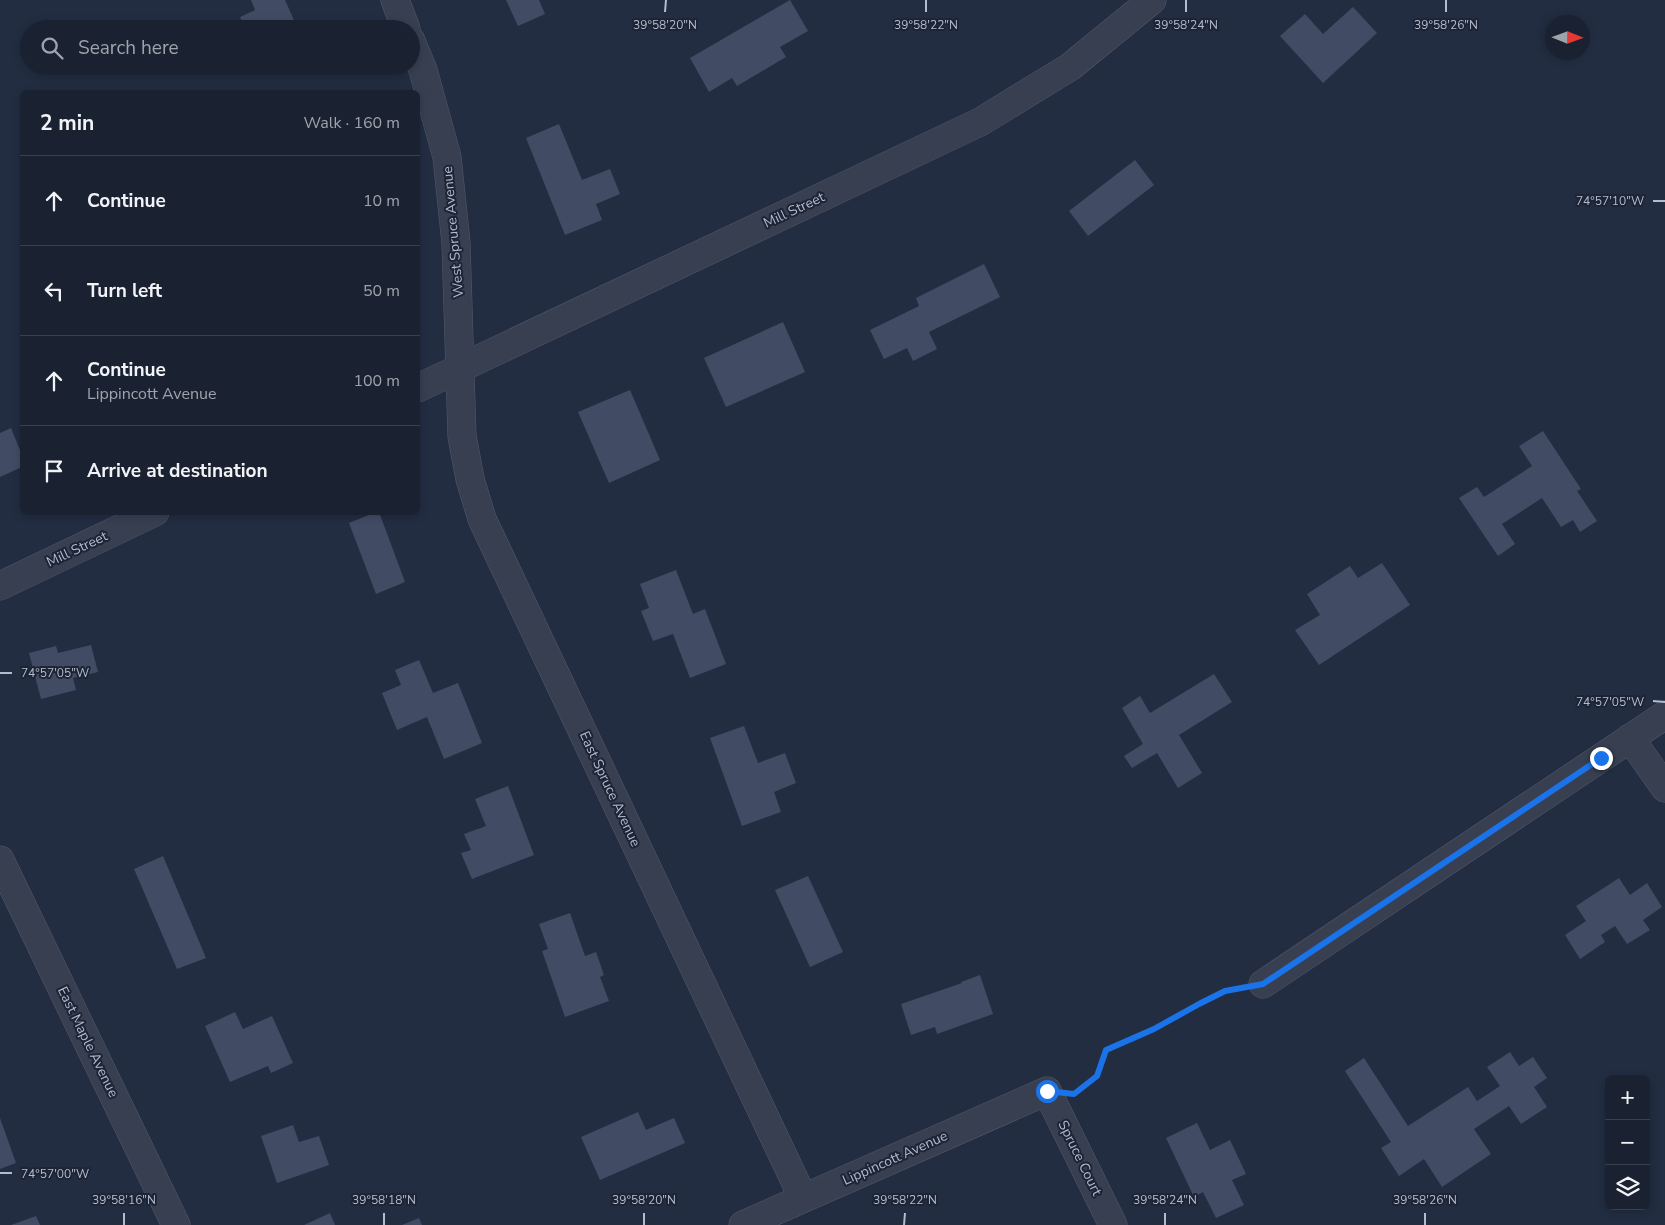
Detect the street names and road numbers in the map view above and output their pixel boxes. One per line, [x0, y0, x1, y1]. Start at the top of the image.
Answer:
street label: West Spruce Avenue [438, 165, 468, 299]
street label: Mill Street [760, 188, 828, 232]
street label: Mill Street [43, 527, 111, 571]
street label: East Spruce Avenue [575, 728, 645, 850]
street label: East Maple Avenue [53, 983, 123, 1101]
street label: Spruce Court [1054, 1117, 1107, 1199]
street label: Lippincott Avenue [839, 1126, 951, 1190]

